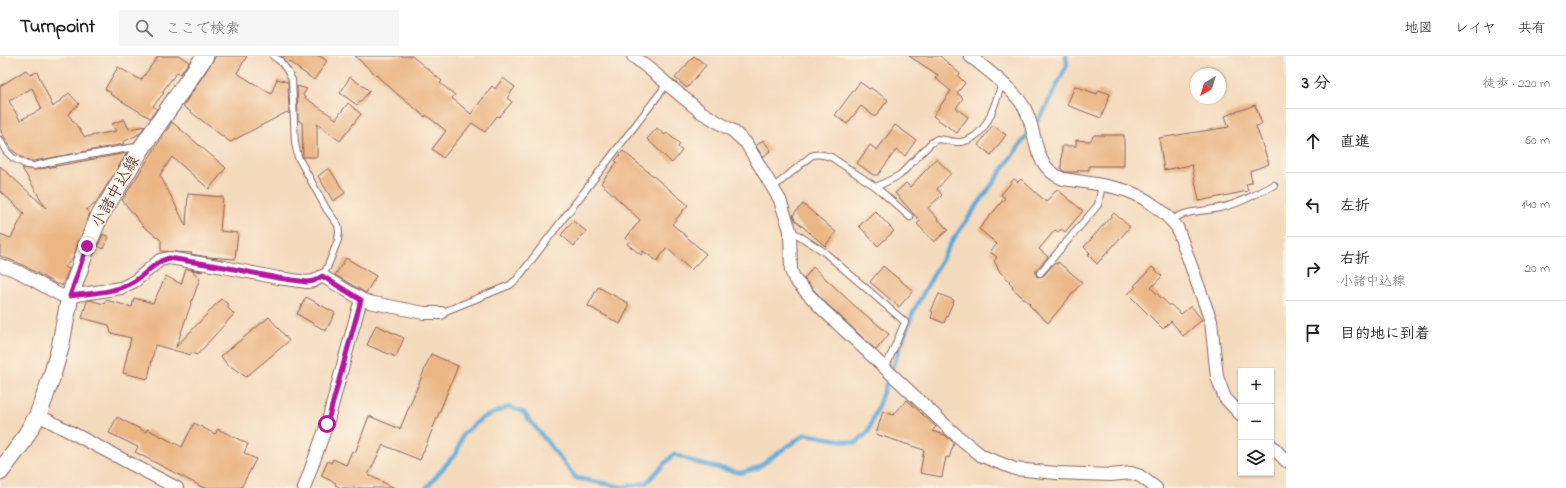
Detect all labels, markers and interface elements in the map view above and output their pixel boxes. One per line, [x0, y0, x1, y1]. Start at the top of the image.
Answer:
search box [119, 10, 399, 46]
text: Turnpoint [20, 14, 95, 41]
icon: search [133, 17, 155, 39]
text: ここで検索 [165, 18, 240, 40]
text: 地図 [1405, 18, 1433, 39]
text: レイヤ [1455, 18, 1496, 39]
text: 共有 [1518, 18, 1546, 39]
north arrow [1190, 68, 1226, 104]
text: 3 分 [1302, 71, 1330, 96]
text: 徒歩 · 220 m [1483, 74, 1550, 93]
icon: ahead [1302, 130, 1324, 152]
text: 直進 [1340, 131, 1370, 153]
text: 60 m [1525, 131, 1550, 150]
street label: 小諸中込線 [86, 151, 146, 233]
icon: left [1302, 194, 1324, 216]
text: 左折 [1340, 195, 1370, 217]
text: 140 m [1522, 195, 1550, 214]
route end [78, 237, 96, 255]
text: 右折 [1340, 248, 1370, 270]
icon: right [1302, 258, 1324, 280]
text: 20 m [1525, 259, 1550, 278]
text: 小諸中込線 [1340, 272, 1405, 291]
icon: arrive [1302, 322, 1324, 344]
text: 目的地に到着 [1340, 323, 1430, 345]
map controls [1238, 368, 1274, 476]
button: + [1238, 368, 1274, 404]
button: − [1238, 404, 1274, 440]
route start [318, 415, 336, 433]
button: layers [1238, 440, 1274, 476]

